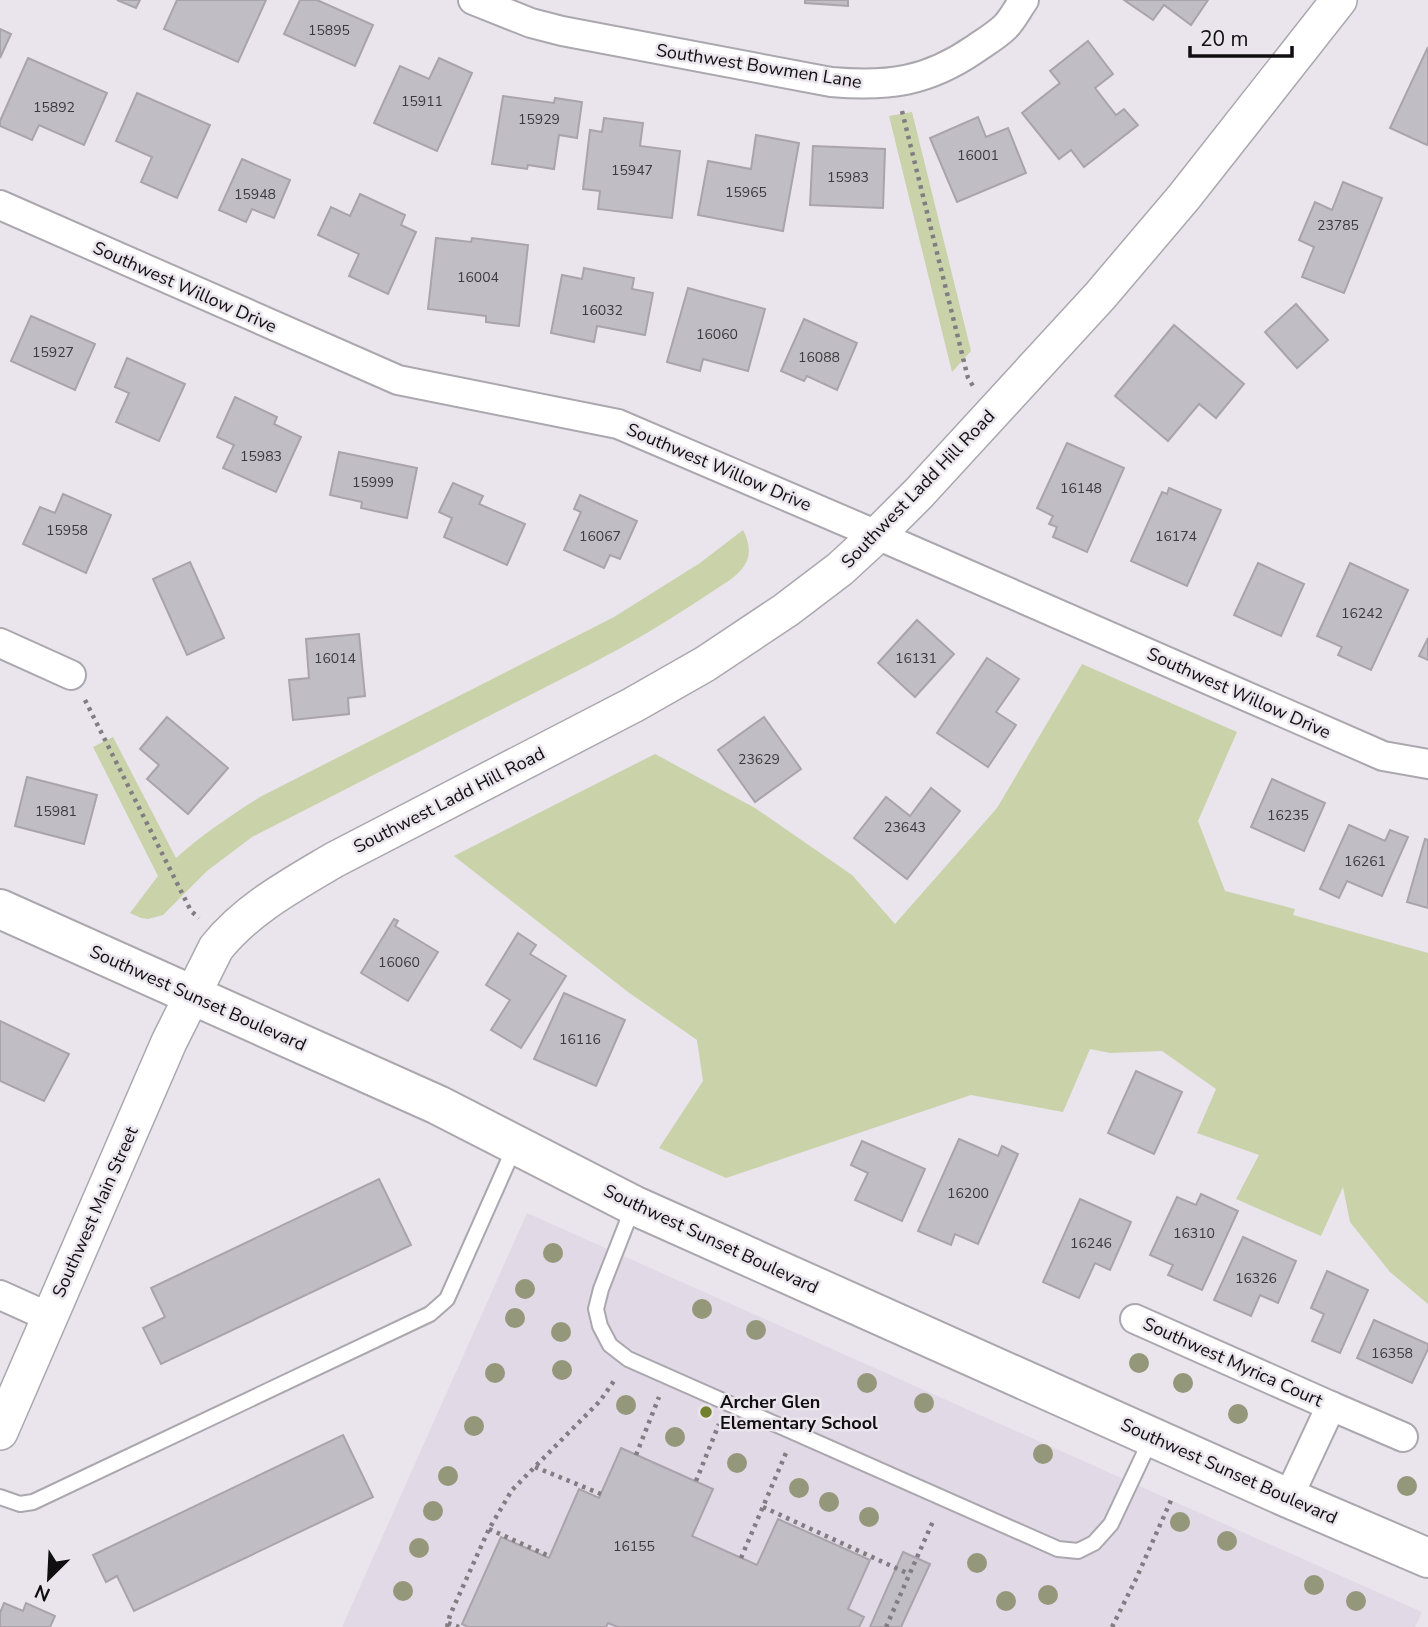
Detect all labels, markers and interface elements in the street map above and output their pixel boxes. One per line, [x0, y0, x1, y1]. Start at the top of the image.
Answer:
scale bar [1190, 14, 1292, 58]
house number: 15895 [308, 21, 350, 40]
text: 20 m [1200, 25, 1249, 53]
street label: Southwest Bowmen Lane [654, 38, 864, 94]
house number: 15911 [401, 92, 443, 111]
house number: 15892 [33, 98, 75, 117]
house number: 15929 [518, 110, 560, 129]
house number: 16001 [957, 146, 999, 165]
house number: 15947 [611, 161, 653, 180]
house number: 15983 [827, 168, 869, 187]
house number: 15965 [725, 183, 767, 202]
house number: 15948 [234, 185, 276, 204]
house number: 23785 [1317, 216, 1359, 235]
street label: Southwest Willow Drive [89, 236, 281, 338]
house number: 16004 [457, 268, 499, 287]
house number: 16032 [581, 301, 623, 320]
house number: 16060 [696, 325, 738, 344]
house number: 15927 [32, 343, 74, 362]
house number: 16088 [798, 348, 840, 367]
street label: Southwest Ladd Hill Road [836, 405, 1000, 573]
street label: Southwest Willow Drive [623, 417, 815, 517]
house number: 15983 [240, 447, 282, 466]
house number: 15999 [352, 473, 394, 492]
house number: 16148 [1060, 479, 1102, 498]
house number: 15958 [46, 521, 88, 540]
house number: 16067 [579, 527, 621, 546]
house number: 16174 [1155, 527, 1197, 546]
house number: 16242 [1341, 604, 1383, 623]
street label: Southwest Willow Drive [1143, 642, 1335, 744]
house number: 16014 [314, 649, 356, 668]
house number: 16131 [895, 649, 937, 668]
street label: Southwest Ladd Hill Road [349, 741, 549, 859]
house number: 23629 [738, 750, 780, 769]
house number: 15981 [35, 802, 77, 821]
house number: 16235 [1267, 806, 1309, 825]
house number: 23643 [884, 818, 926, 837]
house number: 16261 [1344, 852, 1386, 871]
street label: Southwest Sunset Boulevard [86, 939, 310, 1057]
house number: 16060 [378, 953, 420, 972]
house number: 16116 [559, 1030, 601, 1049]
street label: Southwest Main Street [46, 1122, 144, 1301]
street label: Southwest Sunset Boulevard [600, 1179, 822, 1299]
house number: 16200 [947, 1184, 989, 1203]
house number: 16310 [1173, 1224, 1215, 1243]
house number: 16246 [1070, 1234, 1112, 1253]
house number: 16326 [1235, 1269, 1277, 1288]
street label: Southwest Myrica Court [1139, 1312, 1327, 1413]
house number: 16358 [1371, 1344, 1413, 1363]
place label: Archer Glen Elementary School [720, 1390, 878, 1435]
marker: Archer Glen Elementary School [698, 1404, 714, 1420]
street label: Southwest Sunset Boulevard [1117, 1412, 1341, 1530]
house number: 16155 [613, 1537, 655, 1556]
north arrow [14, 1543, 84, 1613]
text: N [31, 1578, 54, 1607]

